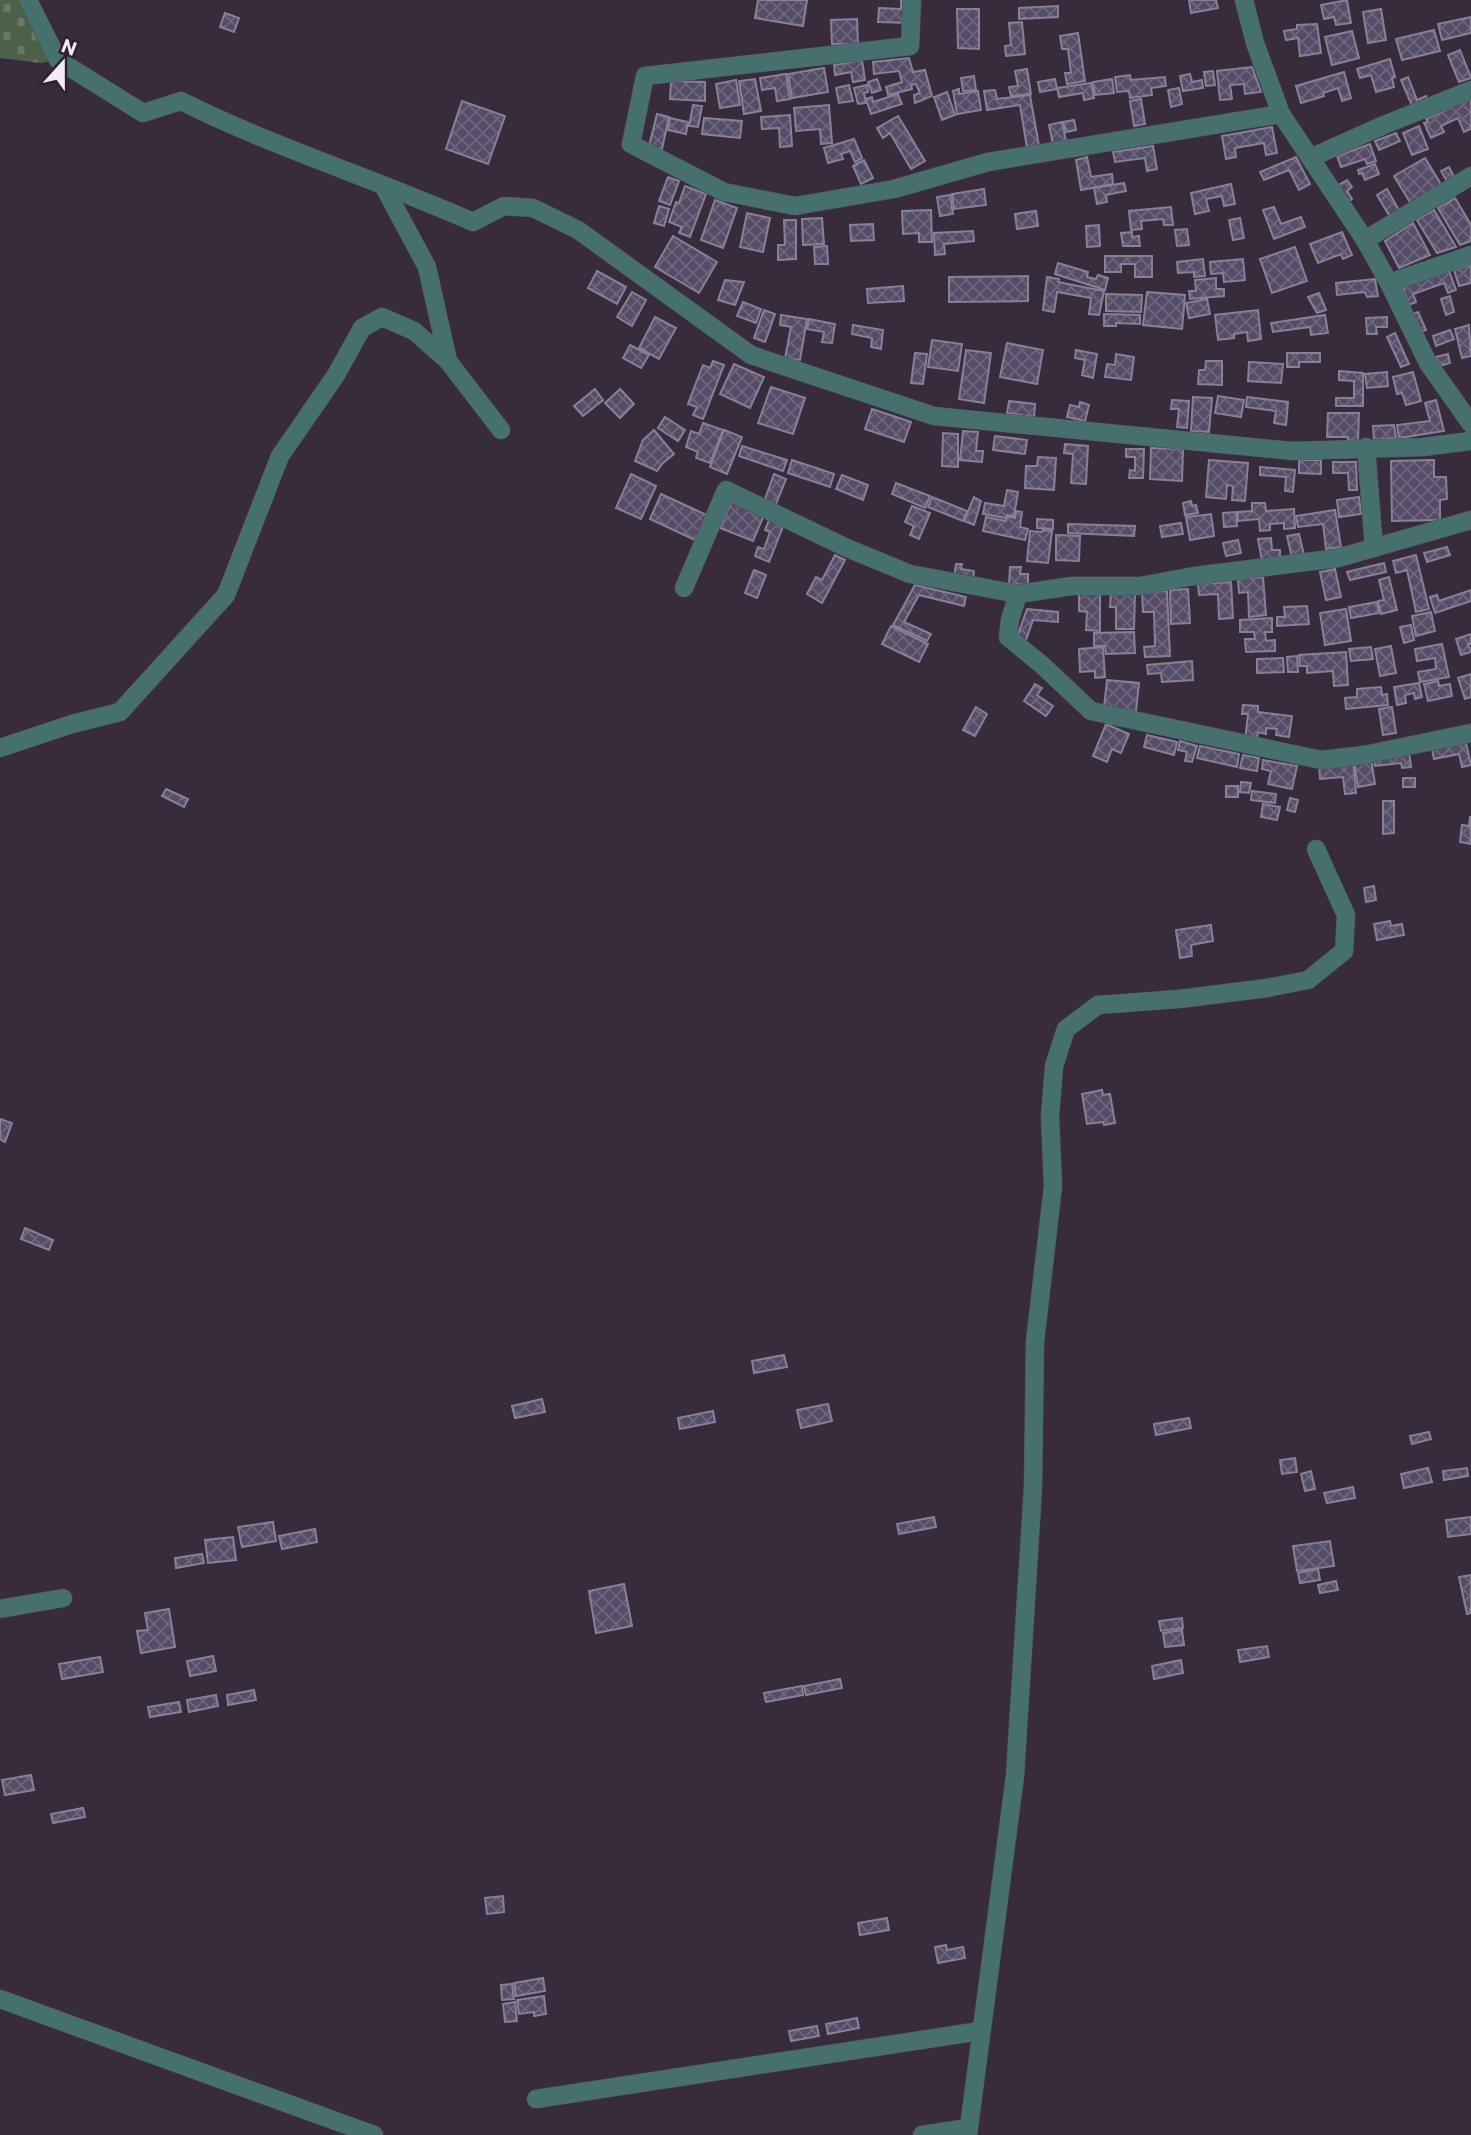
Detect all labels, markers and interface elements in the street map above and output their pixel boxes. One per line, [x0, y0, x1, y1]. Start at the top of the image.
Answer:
north arrow [28, 28, 98, 98]
text: N [58, 33, 80, 60]

